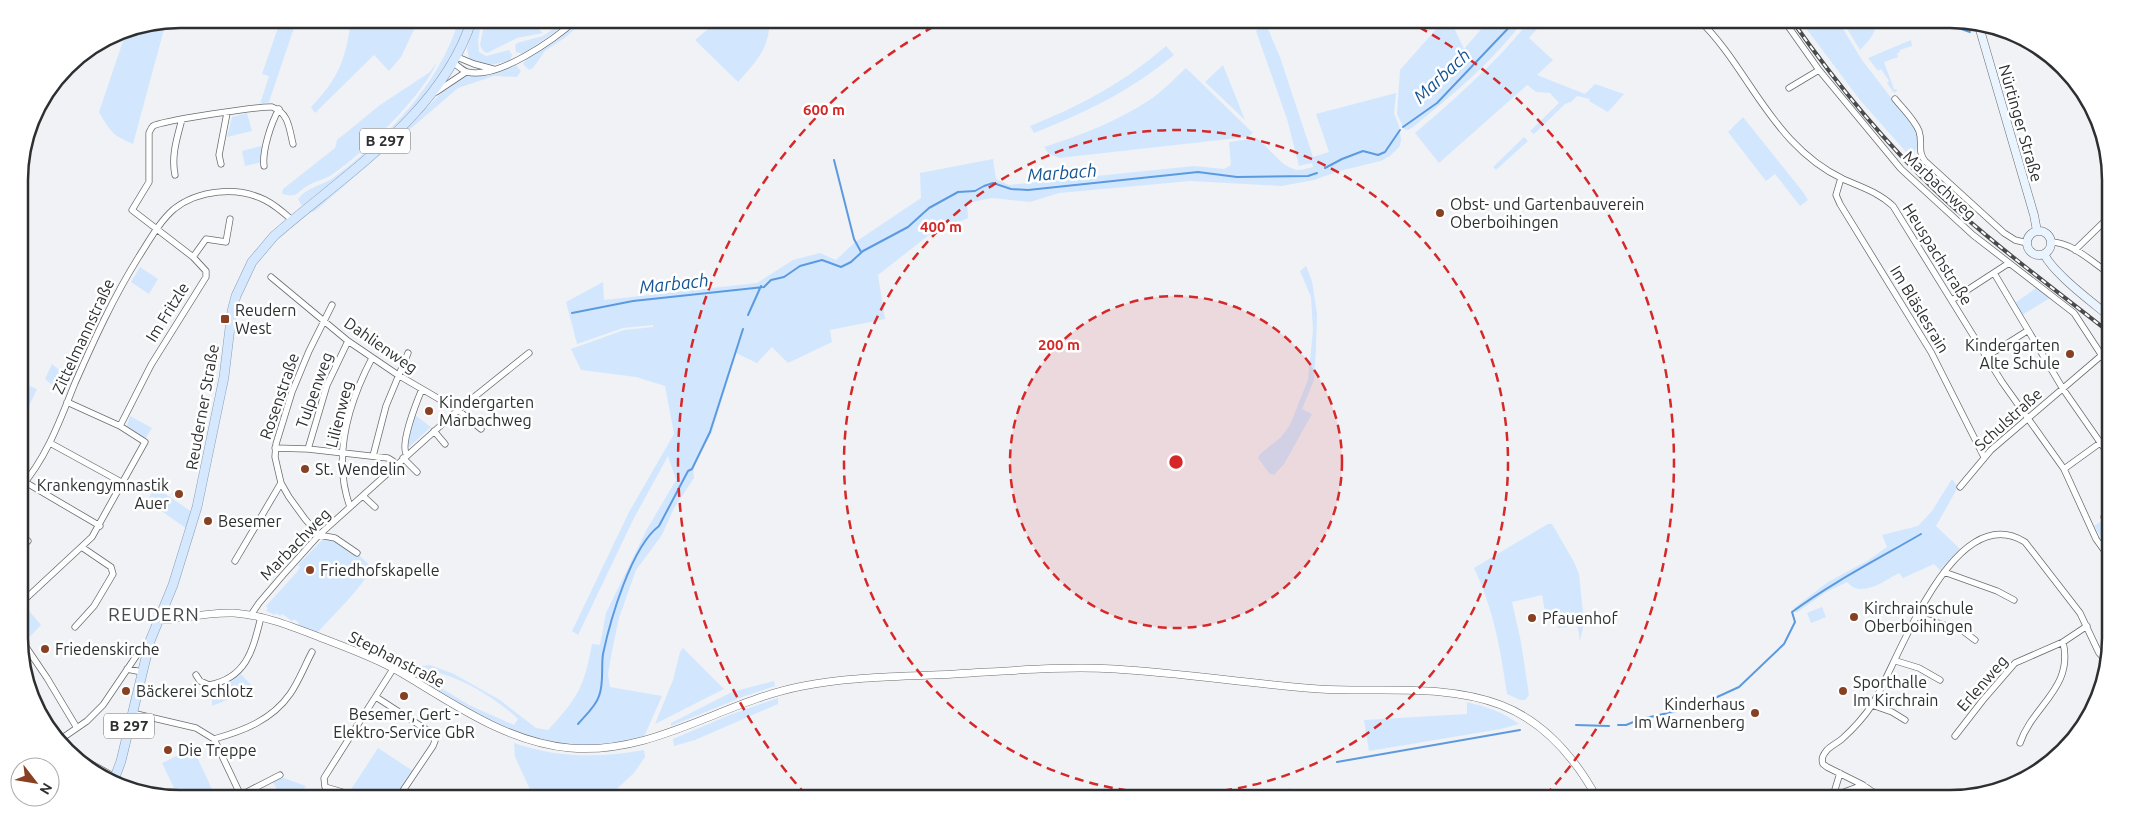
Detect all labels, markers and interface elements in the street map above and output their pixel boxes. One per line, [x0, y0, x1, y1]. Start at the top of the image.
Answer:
water label: Marbach [1409, 44, 1474, 106]
street label: Nürtinger Straße [1996, 62, 2046, 184]
text: 600 m [803, 101, 845, 118]
road number: B 297 [360, 128, 410, 154]
street label: Marbachweg [1900, 147, 1980, 223]
water label: Marbach [1026, 160, 1097, 184]
place label: Obst- und Gartenbauverein Oberboihingen [1450, 195, 1645, 231]
street label: Heuspachstraße [1900, 200, 1976, 308]
marker: Obst- und Gartenbauverein Oberboihingen [1434, 207, 1446, 219]
text: 400 m [920, 218, 962, 235]
street label: Im Bläslesrain [1887, 262, 1953, 356]
water label: Marbach [638, 269, 710, 297]
street label: Zittelmannstraße [48, 276, 118, 396]
street label: Im Fritzle [142, 279, 192, 345]
place label: Reudern West [235, 301, 296, 337]
marker: Reudern West [219, 313, 231, 325]
street label: Dahlienweg [341, 313, 421, 377]
text: 200 m [1038, 336, 1080, 353]
place label: Kindergarten Alte Schule [1965, 336, 2060, 372]
street label: Reuderner Straße [182, 343, 222, 471]
marker: Kindergarten Alte Schule [2064, 348, 2076, 360]
street label: Rosenstraße [256, 350, 302, 442]
street label: Tulpenweg [292, 350, 336, 430]
street label: Lilienweg [322, 379, 356, 449]
street label: Schulstraße [1971, 384, 2045, 454]
place label: Kindergarten Marbachweg [439, 393, 534, 429]
marker: Kindergarten Marbachweg [423, 405, 435, 417]
centre of rings [1167, 453, 1185, 471]
place label: St. Wendelin [315, 460, 405, 478]
marker: St. Wendelin [299, 463, 311, 475]
place label: Krankengymnastik Auer [37, 476, 169, 512]
marker: Krankengymnastik Auer [173, 488, 185, 500]
street label: Marbachweg [256, 504, 334, 584]
place label: Besemer [218, 512, 281, 530]
marker: Besemer [202, 515, 214, 527]
place label: Friedhofskapelle [320, 561, 440, 579]
marker: Friedhofskapelle [304, 564, 316, 576]
place label: Kirchrainschule Oberboihingen [1864, 599, 1974, 635]
district label: REUDERN [108, 603, 200, 625]
place label: Pfauenhof [1542, 609, 1618, 627]
marker: Kirchrainschule Oberboihingen [1848, 611, 1860, 623]
marker: Pfauenhof [1526, 612, 1538, 624]
street label: Stephanstraße [346, 627, 448, 691]
place label: Friedenskirche [55, 640, 160, 658]
marker: Friedenskirche [39, 643, 51, 655]
street label: Erlenweg [1953, 652, 2011, 714]
place label: Sporthalle Im Kirchrain [1853, 673, 1938, 709]
place label: Bäckerei Schlotz [136, 682, 253, 700]
marker: Bäckerei Schlotz [120, 685, 132, 697]
marker: Sporthalle Im Kirchrain [1837, 685, 1849, 697]
marker: Besemer, Gert - Elektro-Service GbR [398, 690, 410, 702]
place label: Kinderhaus Im Warnenberg [1634, 695, 1745, 731]
place label: Besemer, Gert - Elektro-Service GbR [333, 705, 475, 741]
marker: Kinderhaus Im Warnenberg [1749, 707, 1761, 719]
road number: B 297 [104, 714, 154, 738]
place label: Die Treppe [178, 741, 256, 759]
marker: Die Treppe [162, 744, 174, 756]
north arrow [10, 757, 60, 807]
text: N [37, 780, 56, 797]

